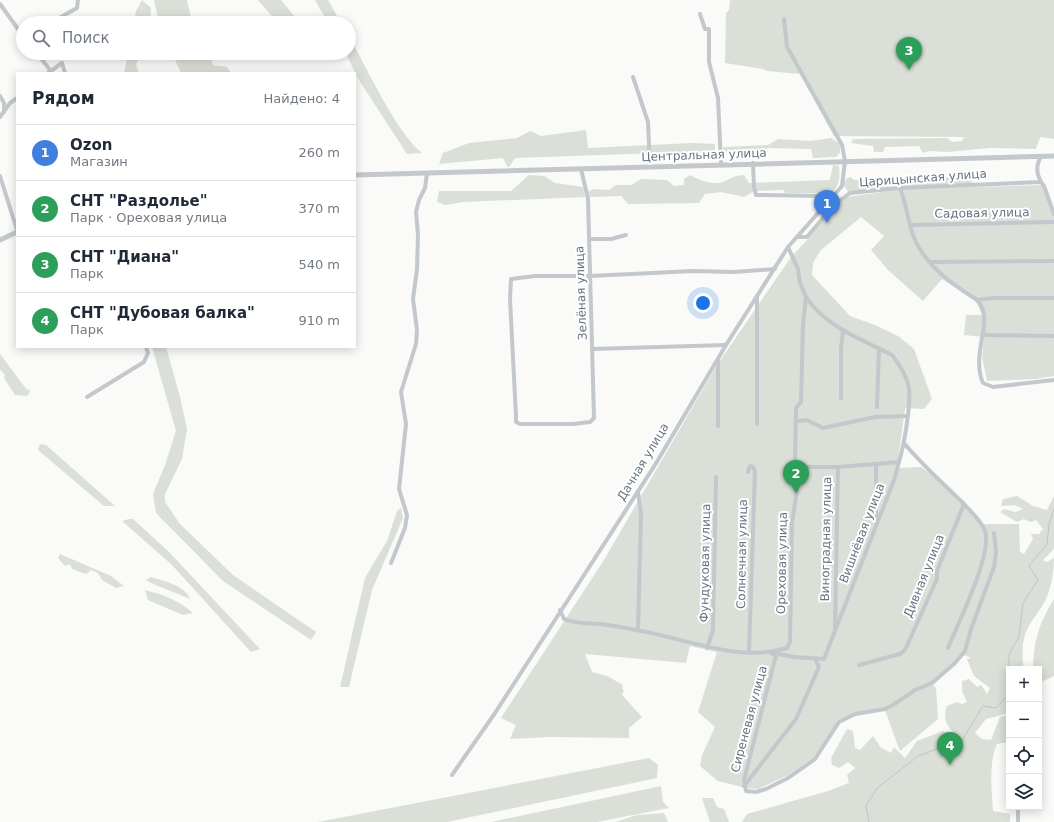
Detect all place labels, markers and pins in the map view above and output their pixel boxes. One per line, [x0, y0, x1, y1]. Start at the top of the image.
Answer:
pin: 3 [896, 37, 922, 70]
pin: 1 [814, 190, 840, 223]
pin: 2 [783, 460, 809, 493]
pin: 4 [937, 732, 963, 765]

